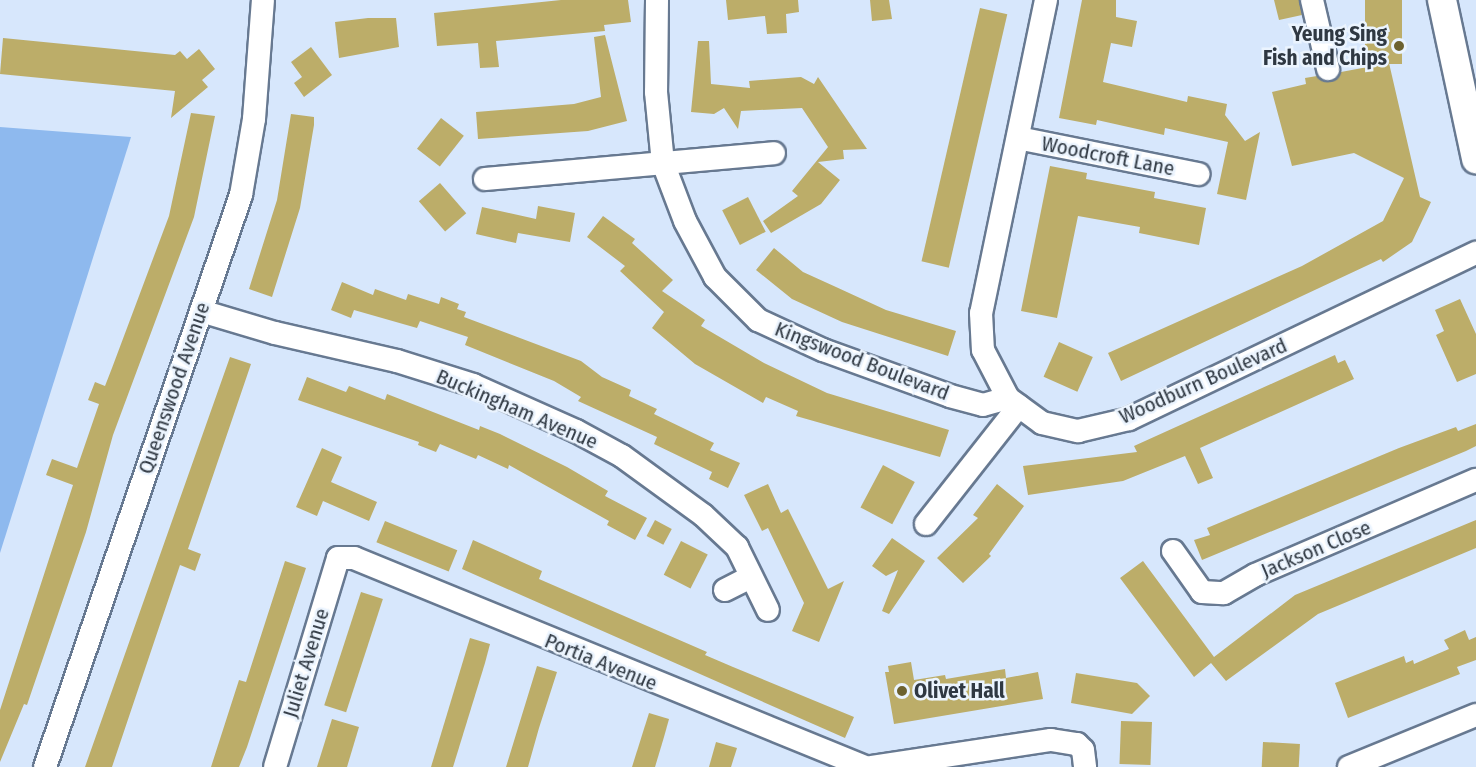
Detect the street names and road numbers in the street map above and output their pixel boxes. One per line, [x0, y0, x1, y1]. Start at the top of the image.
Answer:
street label: Woodcroft Lane [1039, 131, 1177, 181]
street label: Queenswood Avenue [133, 299, 215, 477]
street label: Kingswood Boulevard [771, 316, 953, 406]
street label: Woodburn Boulevard [1115, 333, 1291, 429]
street label: Buckingham Avenue [432, 364, 602, 454]
street label: Jackson Close [1257, 515, 1375, 583]
street label: Juliet Avenue [277, 605, 335, 721]
street label: Portia Avenue [541, 628, 661, 696]

